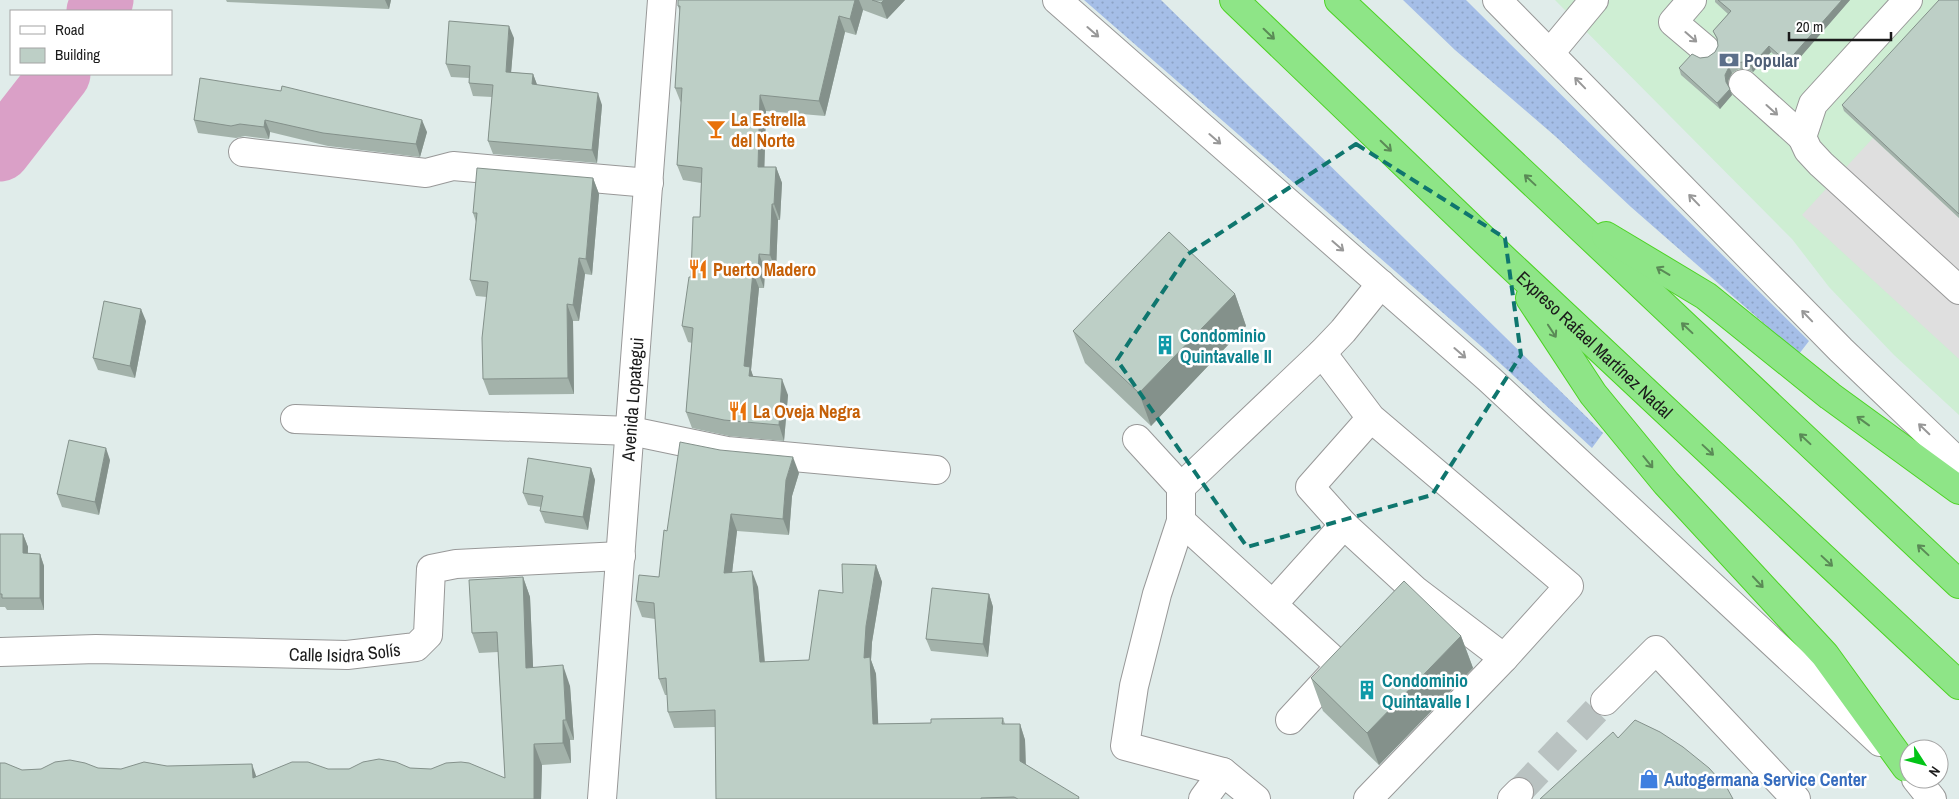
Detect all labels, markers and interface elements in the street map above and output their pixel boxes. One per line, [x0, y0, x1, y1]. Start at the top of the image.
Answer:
legend [10, 10, 172, 75]
scale bar [1789, 10, 1892, 42]
text: 20 m [1796, 16, 1823, 37]
text: Road [55, 19, 84, 40]
one-way arrow [1087, 26, 1100, 38]
one-way arrow [1262, 28, 1275, 40]
one-way arrow [1685, 32, 1698, 43]
text: Building [55, 44, 100, 65]
place label: Popular [1744, 48, 1799, 73]
bank icon: Popular [1718, 49, 1740, 71]
one-way arrow [1574, 77, 1586, 90]
one-way arrow [1766, 104, 1779, 116]
place label: La Estrella del Norte [731, 107, 806, 153]
bar icon: La Estrella del Norte [705, 118, 727, 140]
one-way arrow [1209, 133, 1222, 145]
one-way arrow [1380, 140, 1393, 152]
one-way arrow [1524, 174, 1537, 186]
one-way arrow [1688, 193, 1700, 206]
one-way arrow [1331, 240, 1344, 252]
place label: Puerto Madero [713, 257, 816, 282]
restaurant icon: Puerto Madero [687, 258, 709, 280]
street label: Expreso Rafael Martínez Nadal [1512, 265, 1679, 424]
one-way arrow [1657, 265, 1671, 275]
one-way arrow [1802, 310, 1814, 322]
one-way arrow [1680, 322, 1693, 334]
place label: Condominio Quintavalle II [1180, 323, 1272, 369]
one-way arrow [1547, 324, 1557, 338]
building icon: Condominio Quintavalle II [1154, 334, 1176, 356]
street label: Avenida Lopategui [615, 336, 649, 463]
one-way arrow [1453, 348, 1466, 359]
place label: La Oveja Negra [753, 399, 861, 424]
restaurant icon: La Oveja Negra [727, 400, 749, 422]
one-way arrow [1857, 415, 1870, 426]
one-way arrow [1917, 423, 1930, 435]
one-way arrow [1799, 433, 1812, 445]
one-way arrow [1702, 444, 1715, 456]
one-way arrow [1643, 455, 1654, 468]
one-way arrow [1917, 544, 1930, 556]
one-way arrow [1820, 555, 1833, 567]
one-way arrow [1752, 576, 1764, 589]
street label: Calle Isidra Solís [289, 636, 402, 668]
place label: Condominio Quintavalle I [1382, 668, 1470, 714]
building icon: Condominio Quintavalle I [1356, 679, 1378, 701]
north arrow [1899, 739, 1949, 789]
text: N [1925, 763, 1944, 780]
place label: Autogermana Service Center [1664, 767, 1867, 792]
shop icon: Autogermana Service Center [1638, 768, 1660, 790]

